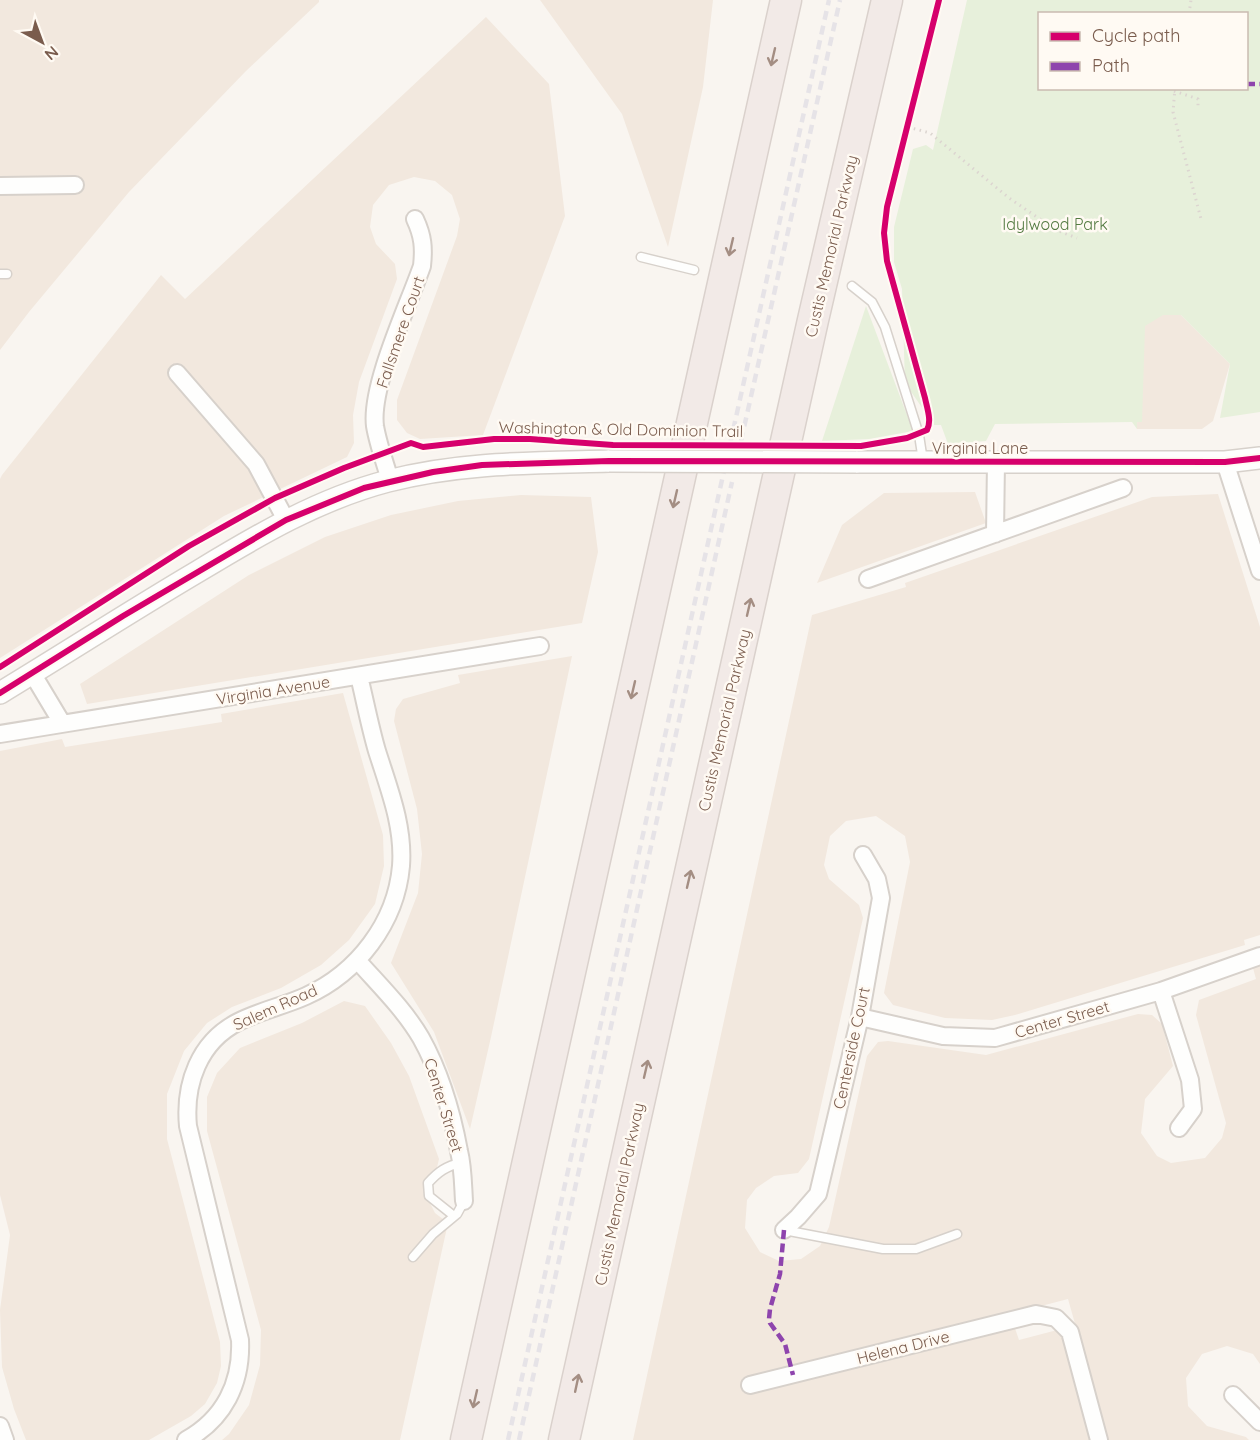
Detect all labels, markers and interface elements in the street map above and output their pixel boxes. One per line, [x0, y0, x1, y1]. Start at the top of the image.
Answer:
north arrow [12, 12, 72, 72]
legend [1038, 12, 1248, 90]
text: Cycle path [1092, 24, 1180, 47]
text: N [41, 42, 63, 65]
one-way arrow [767, 47, 778, 66]
text: Path [1092, 54, 1130, 77]
street label: Custis Memorial Parkway [800, 153, 862, 339]
park label: Idylwood Park [1002, 214, 1108, 234]
one-way arrow [725, 237, 736, 257]
street label: Fallsmere Court [372, 273, 428, 391]
street label: Washington & Old Dominion Trail [498, 417, 744, 441]
street label: Virginia Lane [932, 438, 1028, 458]
one-way arrow [669, 489, 680, 509]
one-way arrow [744, 598, 756, 617]
street label: Custis Memorial Parkway [693, 627, 755, 813]
street label: Virginia Avenue [215, 671, 331, 709]
one-way arrow [626, 680, 638, 699]
one-way arrow [683, 870, 695, 889]
street label: Salem Road [230, 980, 320, 1034]
street label: Centerside Court [828, 985, 874, 1111]
street label: Center Street [1012, 996, 1112, 1042]
street label: Center Street [420, 1056, 468, 1154]
one-way arrow [641, 1060, 652, 1080]
street label: Custis Memorial Parkway [590, 1101, 648, 1287]
street label: Helena Drive [855, 1326, 951, 1368]
one-way arrow [572, 1374, 583, 1393]
one-way arrow [469, 1389, 480, 1409]

